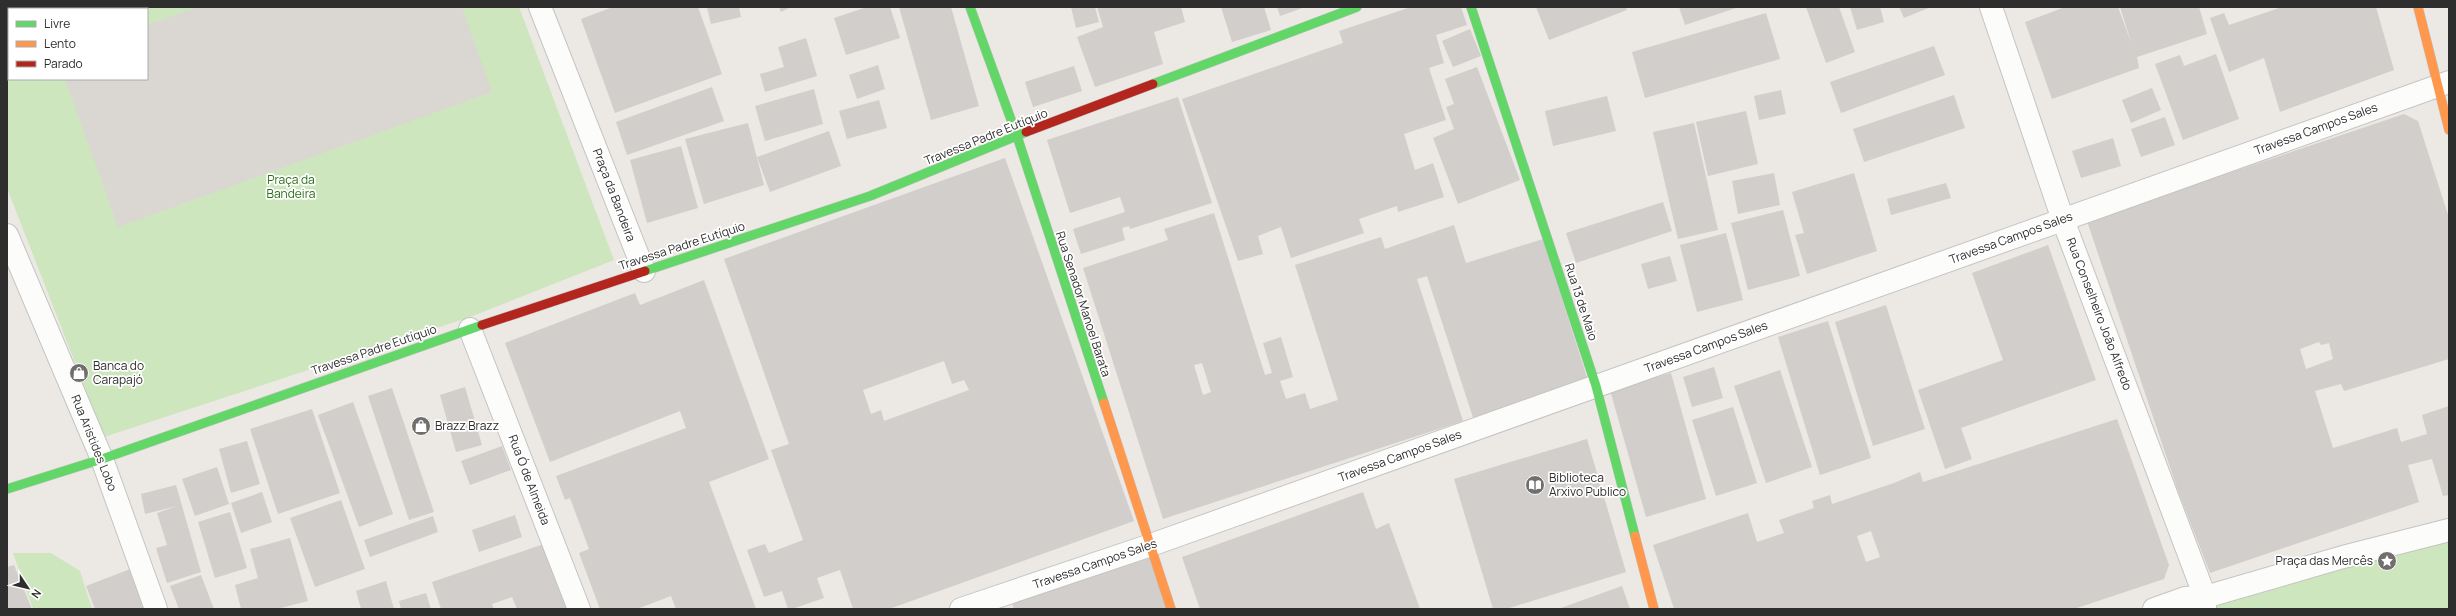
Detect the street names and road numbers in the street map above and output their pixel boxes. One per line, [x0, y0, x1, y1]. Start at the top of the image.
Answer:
street label: Travessa Campos Sales [2252, 98, 2380, 159]
street label: Travessa Padre Eutíquio [922, 104, 1050, 169]
street label: Praça da Bandeira [589, 146, 640, 244]
street label: Travessa Campos Sales [1947, 207, 2075, 268]
street label: Travessa Padre Eutíquio [617, 217, 747, 274]
street label: Rua Senador Manoel Barata [1052, 229, 1115, 379]
street label: Rua Conselheiro João Alfredo [2062, 235, 2136, 393]
street label: Rua 13 de Maio [1561, 261, 1602, 343]
street label: Travessa Campos Sales [1642, 316, 1770, 377]
street label: Travessa Padre Eutíquio [309, 320, 439, 379]
street label: Rua Aristides Lobo [67, 392, 122, 494]
street label: Travessa Campos Sales [1336, 425, 1464, 486]
street label: Rua Ó de Almeida [504, 432, 555, 527]
street label: Travessa Campos Sales [1031, 534, 1159, 593]

